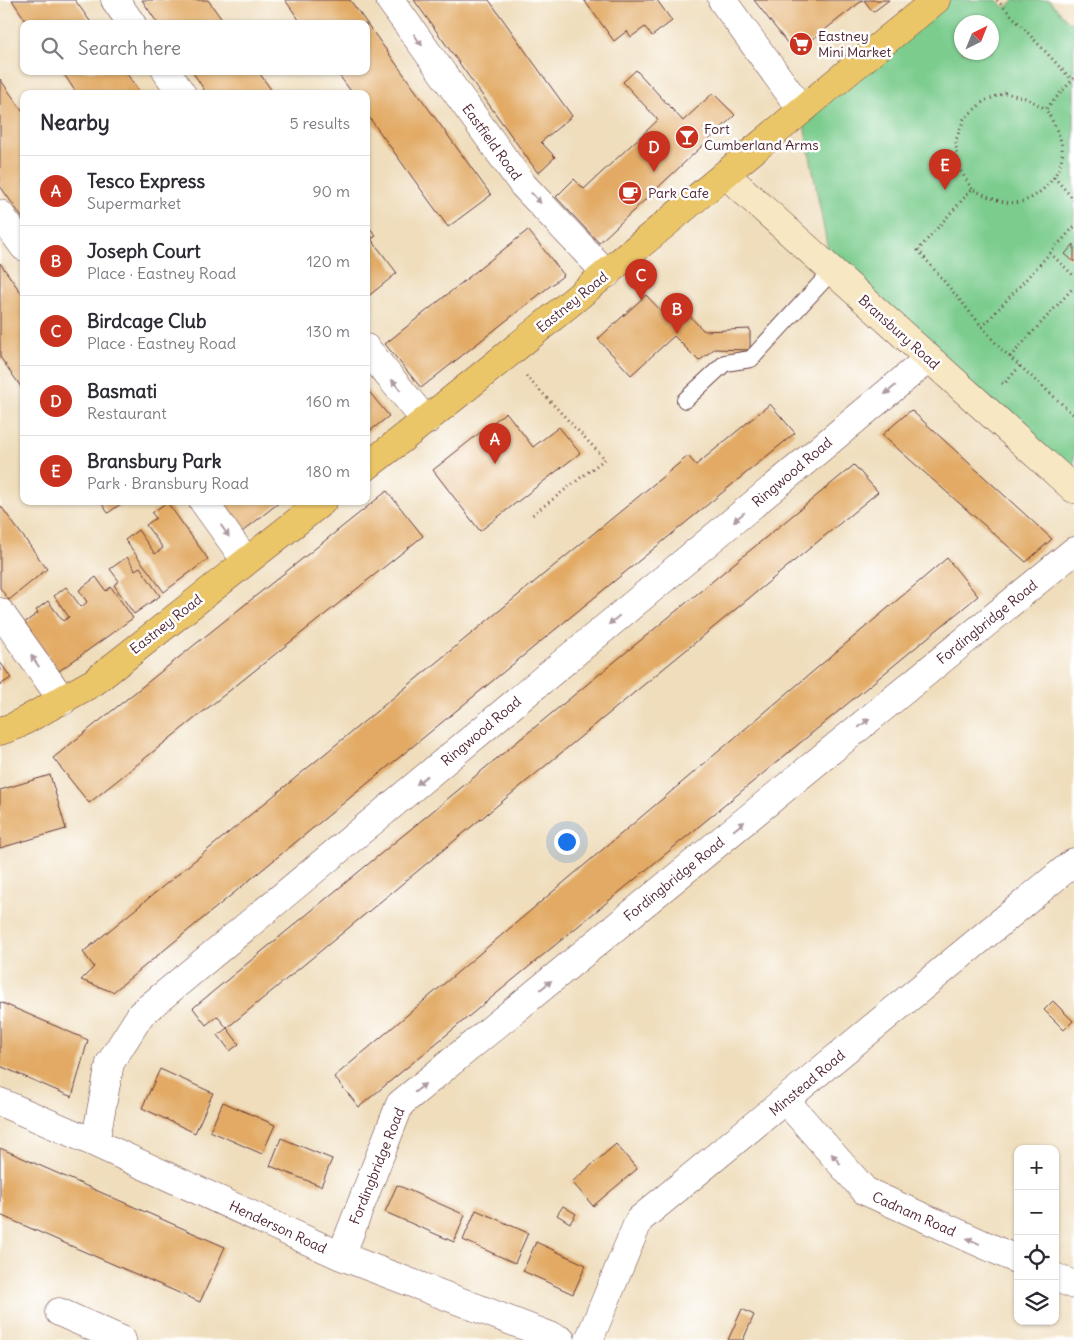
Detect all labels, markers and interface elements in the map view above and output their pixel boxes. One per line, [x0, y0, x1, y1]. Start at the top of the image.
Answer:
north arrow [954, 15, 999, 60]
search box [20, 20, 370, 75]
place label: Eastney Mini Market [818, 27, 892, 61]
supermarket icon: Eastney Mini Market [788, 31, 814, 57]
one-way arrow [413, 33, 423, 46]
icon: search [38, 34, 66, 62]
text: Search here [78, 36, 181, 60]
street label: Eastfield Road [458, 100, 526, 184]
text: Nearby [40, 109, 110, 136]
text: 5 results [289, 113, 350, 133]
place label: Fort Cumberland Arms [704, 120, 819, 154]
bar icon: Fort Cumberland Arms [674, 124, 700, 150]
pin: D [638, 131, 670, 172]
pin: E [929, 149, 961, 190]
text: Tesco Express [87, 169, 205, 193]
cafe icon: Park Cafe [617, 180, 643, 206]
text: A [51, 181, 61, 201]
text: 90 m [312, 181, 350, 201]
place label: Park Cafe [648, 184, 709, 202]
one-way arrow [529, 192, 541, 204]
text: Supermarket [87, 193, 181, 213]
text: Joseph Court [87, 239, 201, 263]
text: B [51, 251, 61, 271]
text: 120 m [307, 251, 350, 271]
pin: C [625, 259, 657, 300]
text: Place · Eastney Road [87, 263, 236, 283]
street label: Eastney Road [533, 268, 611, 336]
street label: Bransbury Road [855, 291, 943, 373]
pin: B [661, 293, 693, 334]
text: Birdcage Club [87, 309, 206, 333]
text: C [51, 321, 61, 341]
text: 130 m [306, 321, 350, 341]
text: Place · Eastney Road [87, 333, 236, 353]
one-way arrow [391, 378, 402, 391]
text: Basmati [87, 379, 157, 403]
one-way arrow [884, 385, 897, 396]
text: D [50, 391, 62, 411]
text: 160 m [306, 391, 350, 411]
text: Restaurant [87, 403, 167, 423]
pin: A [479, 423, 511, 464]
street label: Ringwood Road [748, 433, 836, 511]
text: Bransbury Park [87, 449, 221, 473]
text: E [51, 461, 61, 481]
text: 180 m [306, 461, 350, 481]
text: Park · Bransbury Road [87, 473, 249, 493]
one-way arrow [732, 511, 745, 522]
one-way arrow [219, 524, 230, 537]
street label: Fordingbridge Road [933, 576, 1041, 668]
street label: Eastney Road [126, 590, 206, 658]
one-way arrow [607, 615, 620, 626]
one-way arrow [30, 654, 40, 668]
street label: Ringwood Road [437, 692, 525, 770]
one-way arrow [858, 717, 871, 728]
one-way arrow [415, 775, 428, 786]
one-way arrow [732, 820, 745, 831]
your location [554, 829, 580, 855]
street label: Fordingbridge Road [620, 833, 728, 925]
one-way arrow [539, 979, 552, 990]
street label: Minstead Road [765, 1046, 849, 1120]
one-way arrow [413, 1082, 426, 1093]
street label: Fordingbridge Road [345, 1105, 409, 1227]
map controls [1014, 1145, 1059, 1325]
button: + [1014, 1145, 1059, 1190]
one-way arrow [831, 1153, 842, 1165]
street label: Cadnam Road [869, 1188, 959, 1240]
button: − [1014, 1190, 1059, 1235]
street label: Henderson Road [226, 1197, 330, 1257]
button: locate [1014, 1235, 1059, 1280]
one-way arrow [966, 1236, 980, 1244]
button: layers [1014, 1280, 1059, 1325]

